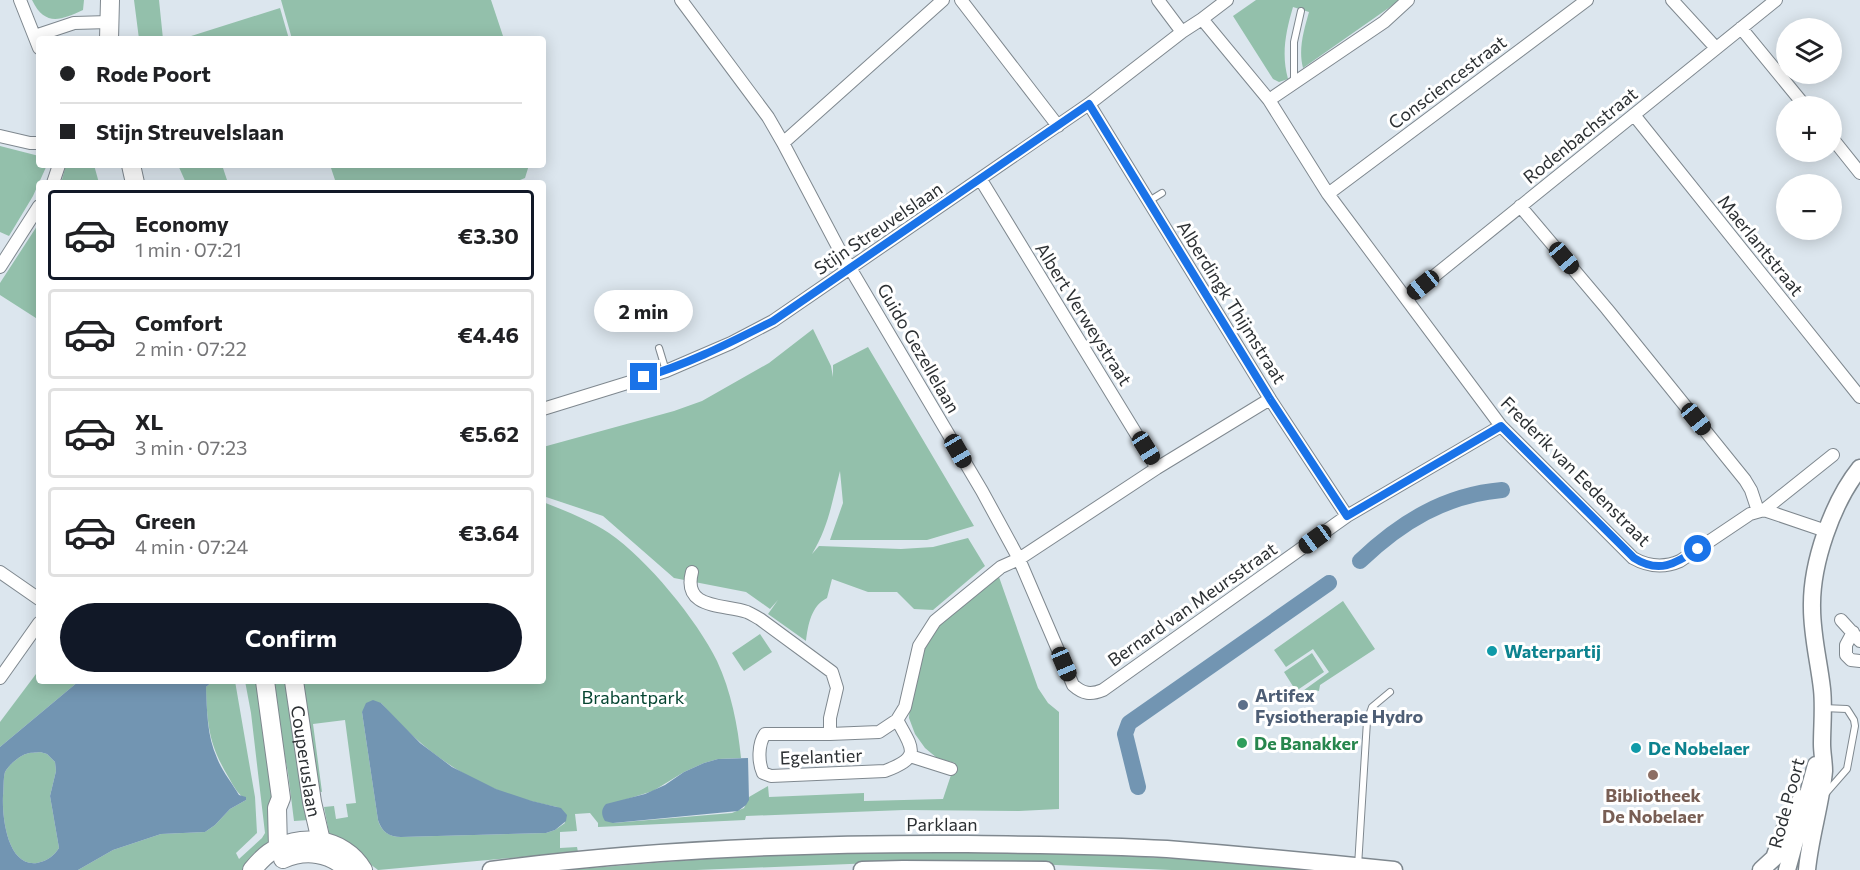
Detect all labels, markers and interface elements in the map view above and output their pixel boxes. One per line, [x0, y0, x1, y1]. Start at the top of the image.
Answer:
map controls [1776, 18, 1842, 240]
button: layers [1776, 18, 1842, 84]
street label: Consciencestraat [1384, 30, 1510, 134]
text: Rode Poort [96, 60, 211, 87]
street label: Rodenbachstraat [1519, 82, 1641, 188]
button: + [1776, 96, 1842, 162]
text: Stijn Streuvelslaan [96, 118, 284, 145]
button: − [1776, 174, 1842, 240]
street label: Stijn Streuvelslaan [810, 177, 946, 279]
street label: Maerlantstraat [1714, 190, 1808, 300]
icon: car [63, 208, 117, 262]
text: Economy [135, 210, 229, 237]
street label: Alberdingk Thijmstraat [1173, 217, 1291, 387]
text: €3.30 [458, 222, 519, 249]
text: 1 min · 07:21 [135, 237, 242, 261]
car [1546, 238, 1582, 278]
street label: Albert Verweystraat [1031, 239, 1137, 389]
car [1403, 267, 1443, 303]
street label: Guido Gezellelaan [873, 279, 965, 417]
callout: 2 min [594, 290, 694, 332]
text: 2 min [619, 299, 668, 323]
icon: car [63, 307, 117, 361]
text: Comfort [135, 309, 223, 336]
text: €4.46 [457, 321, 519, 348]
text: 2 min · 07:22 [135, 336, 247, 360]
route end [630, 363, 657, 390]
street label: Frederik van Eedenstraat [1497, 392, 1655, 550]
car [1678, 399, 1714, 439]
icon: car [63, 406, 117, 460]
text: XL [135, 408, 163, 435]
text: €5.62 [460, 420, 519, 447]
car [1129, 428, 1163, 468]
car [941, 431, 975, 471]
text: 3 min · 07:23 [135, 435, 247, 459]
icon: car [63, 505, 117, 559]
text: Green [135, 507, 196, 534]
text: €3.64 [458, 519, 519, 546]
car [1295, 521, 1335, 557]
text: 4 min · 07:24 [135, 534, 248, 558]
route start [1684, 535, 1711, 562]
street label: Bernard van Meursstraat [1103, 537, 1281, 671]
button: Confirm [60, 603, 522, 672]
place label: Waterpartij [1504, 640, 1601, 662]
car [1049, 644, 1079, 684]
marker: Waterpartij [1485, 644, 1499, 658]
place label: Artifex Fysiotherapie Hydro [1255, 684, 1423, 727]
park label: Brabantpark [582, 686, 685, 708]
marker: Artifex Fysiotherapie Hydro [1236, 698, 1250, 712]
street label: Couperuslaan [287, 704, 326, 819]
place label: De Banakker [1254, 732, 1359, 754]
marker: De Banakker [1235, 736, 1249, 750]
place label: De Nobelaer [1648, 737, 1750, 759]
marker: De Nobelaer [1629, 741, 1643, 755]
street label: Egelantier [779, 744, 863, 768]
street label: Rode Poort [1763, 755, 1809, 851]
marker: Bibliotheek De Nobelaer [1646, 768, 1660, 782]
place label: Bibliotheek De Nobelaer [1602, 784, 1704, 827]
street label: Parklaan [906, 813, 978, 835]

